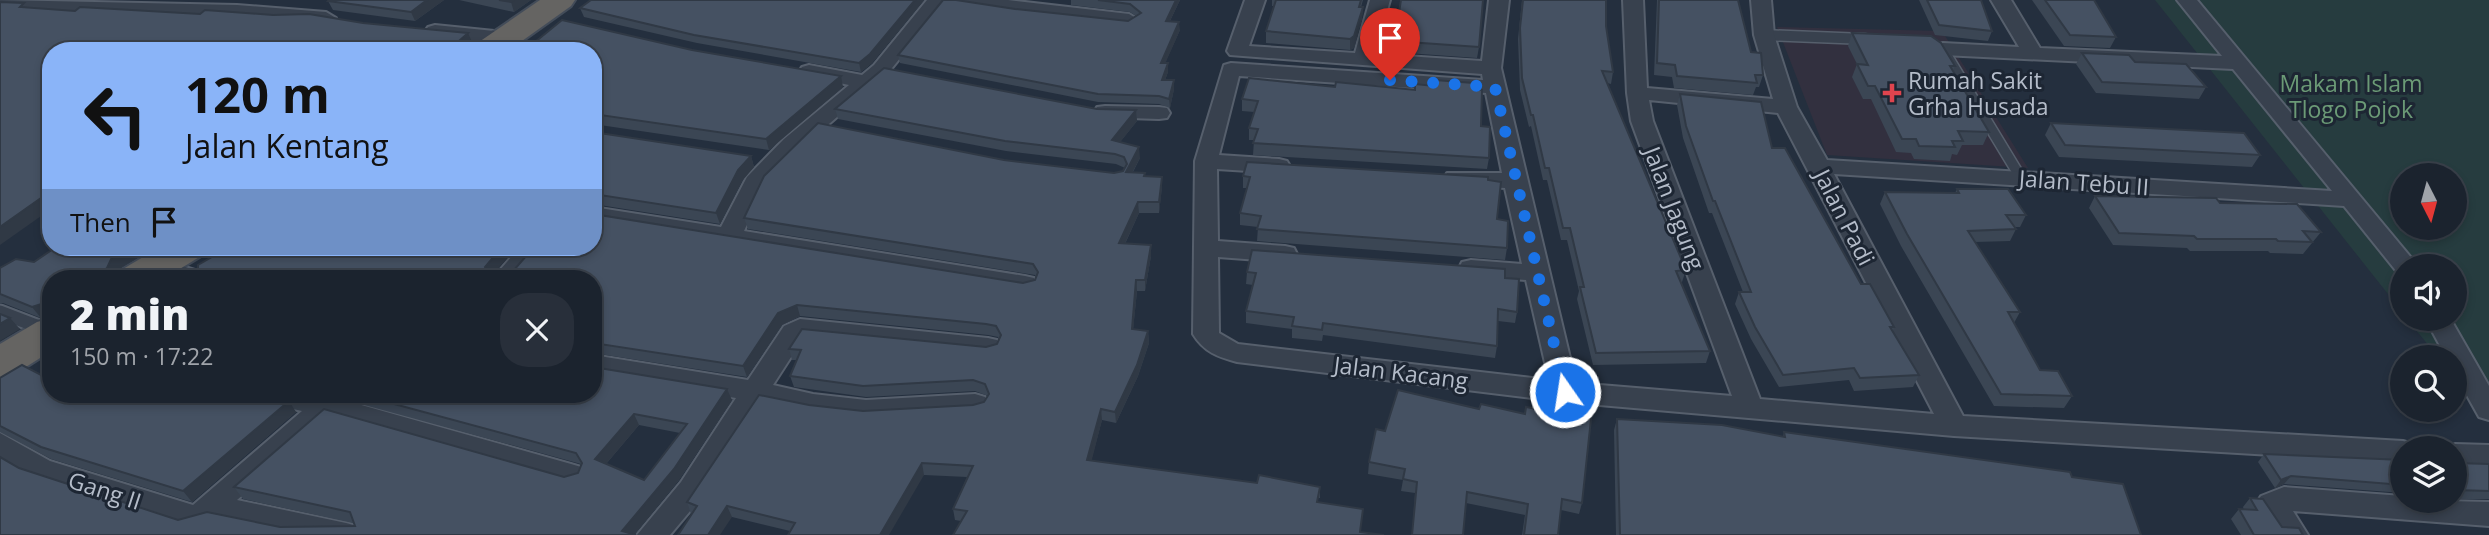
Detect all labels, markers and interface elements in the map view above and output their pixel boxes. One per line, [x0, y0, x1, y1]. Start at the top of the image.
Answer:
pin [1360, 8, 1420, 80]
icon: arrive [1371, 19, 1409, 57]
text: 120 m [185, 61, 330, 127]
place label: Rumah Sakit Grha Husada [1908, 64, 2049, 122]
park label: Makam Islam Tlogo Pojok [2280, 67, 2422, 125]
icon: left [70, 70, 161, 161]
marker: Rumah Sakit Grha Husada [1882, 83, 1902, 103]
text: Jalan Kentang [185, 124, 389, 167]
street label: Jalan Jagung [1636, 140, 1713, 275]
street label: Jalan Tebu II [2016, 161, 2150, 203]
street label: Jalan Padi [1806, 162, 1883, 271]
north arrow [2390, 163, 2468, 240]
map controls [2390, 163, 2467, 513]
icon: arrive [145, 203, 183, 241]
text: Then [70, 204, 131, 240]
button: sound [2390, 254, 2467, 331]
text: 2 min [70, 285, 189, 342]
button: close [500, 293, 574, 367]
text: 150 m · 17:22 [70, 340, 213, 372]
button: search [2390, 345, 2467, 422]
street label: Jalan Kacang [1330, 348, 1470, 396]
position arrow [1528, 355, 1602, 429]
button: layers [2390, 436, 2467, 513]
street label: Gang II [64, 463, 146, 517]

